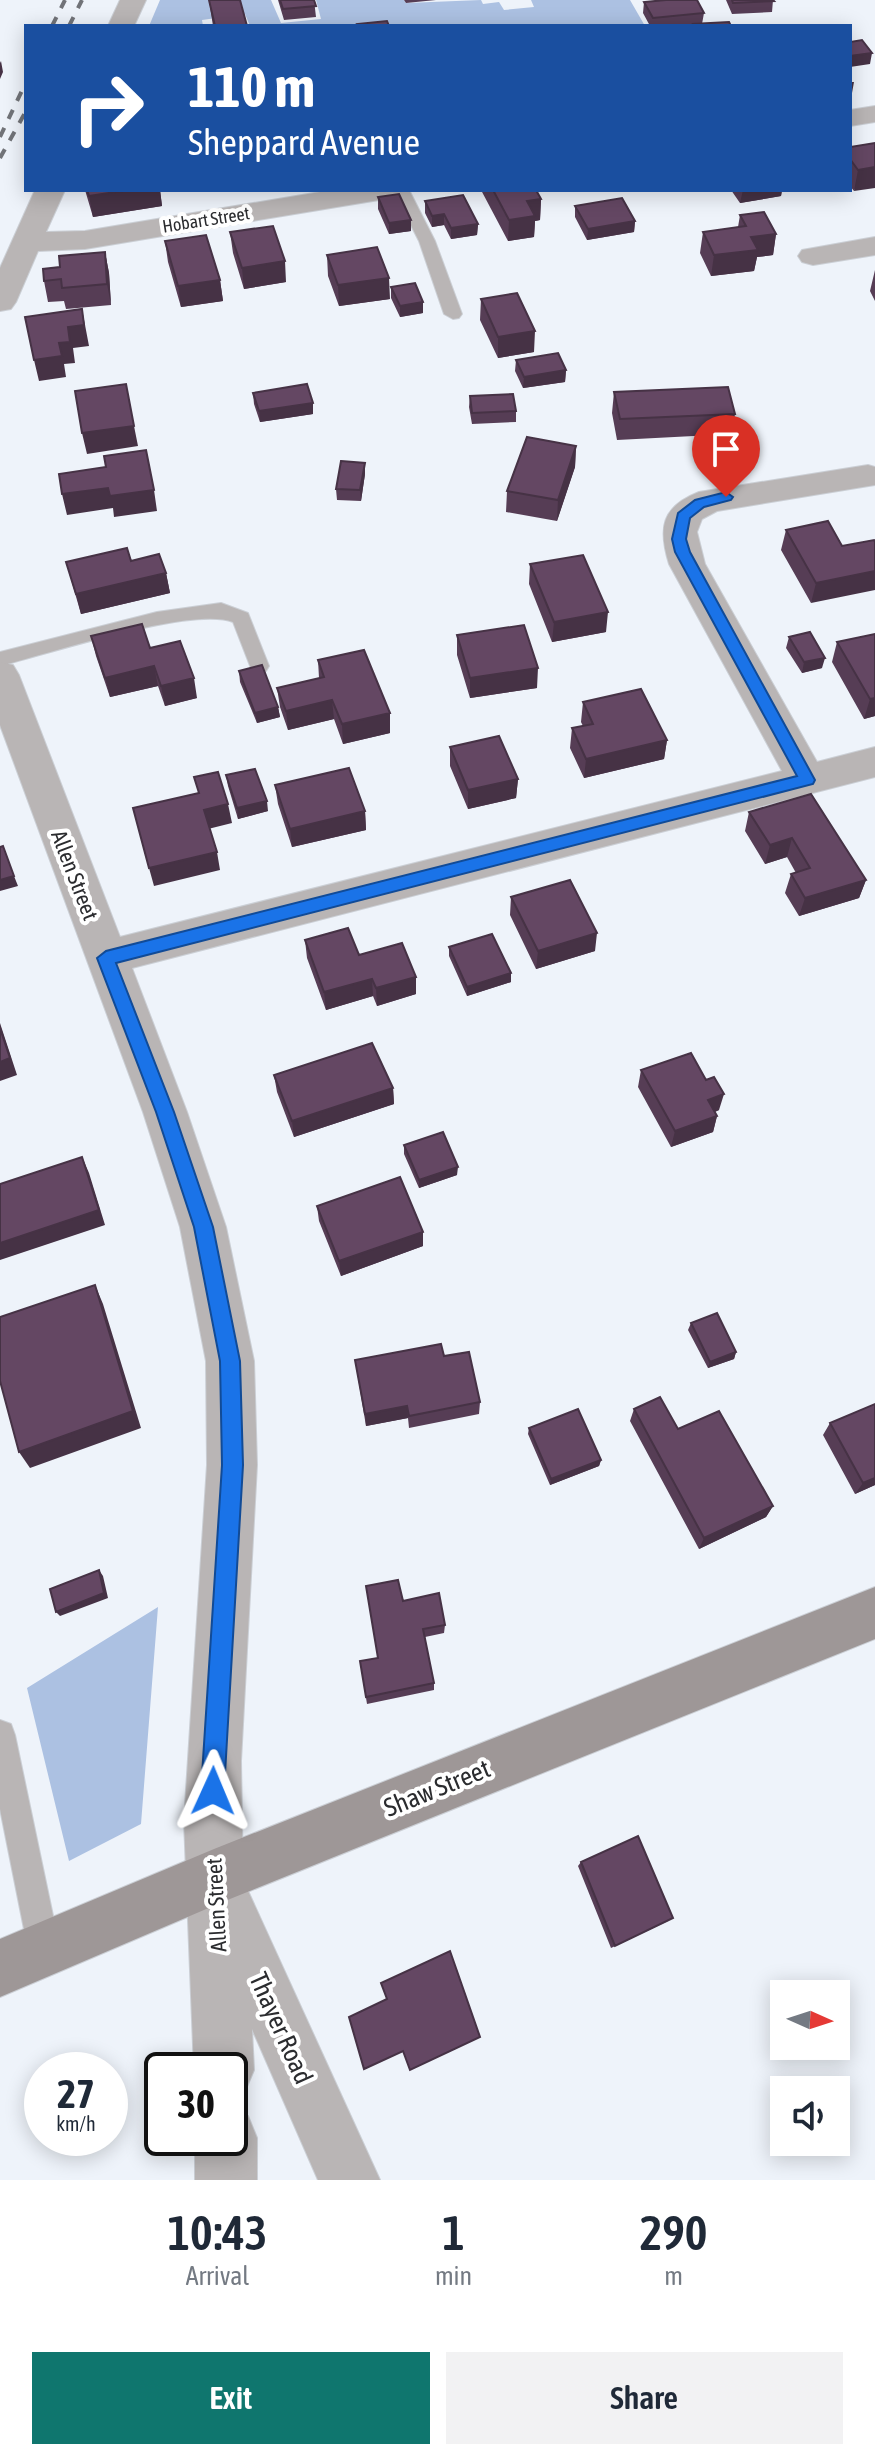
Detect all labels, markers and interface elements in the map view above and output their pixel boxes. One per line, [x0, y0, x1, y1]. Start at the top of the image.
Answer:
text: 110 m [188, 55, 315, 119]
icon: right [56, 56, 160, 160]
text: Sheppard Avenue [188, 121, 420, 163]
street label: Hobart Street [161, 202, 251, 237]
pin [692, 415, 760, 497]
icon: arrive [704, 427, 748, 471]
street label: Allen Street [46, 826, 104, 924]
position arrow [171, 1749, 255, 1833]
street label: Shaw Street [380, 1753, 494, 1823]
street label: Allen Street [201, 1857, 231, 1953]
street label: Thayer Road [243, 1968, 319, 2088]
north arrow [770, 1980, 850, 2060]
map controls [770, 1980, 850, 2156]
speed limit sign: 30 [144, 2052, 248, 2156]
text: 27 [57, 2071, 95, 2116]
button: sound [770, 2076, 850, 2156]
text: km/h [56, 2112, 96, 2135]
text: 10:43 [168, 2205, 267, 2260]
text: 1 [442, 2205, 465, 2260]
text: 290 [640, 2205, 707, 2260]
text: Arrival [186, 2261, 249, 2291]
text: min [435, 2261, 472, 2291]
text: m [664, 2261, 683, 2291]
button: Exit [32, 2352, 430, 2444]
button: Share [446, 2352, 843, 2444]

